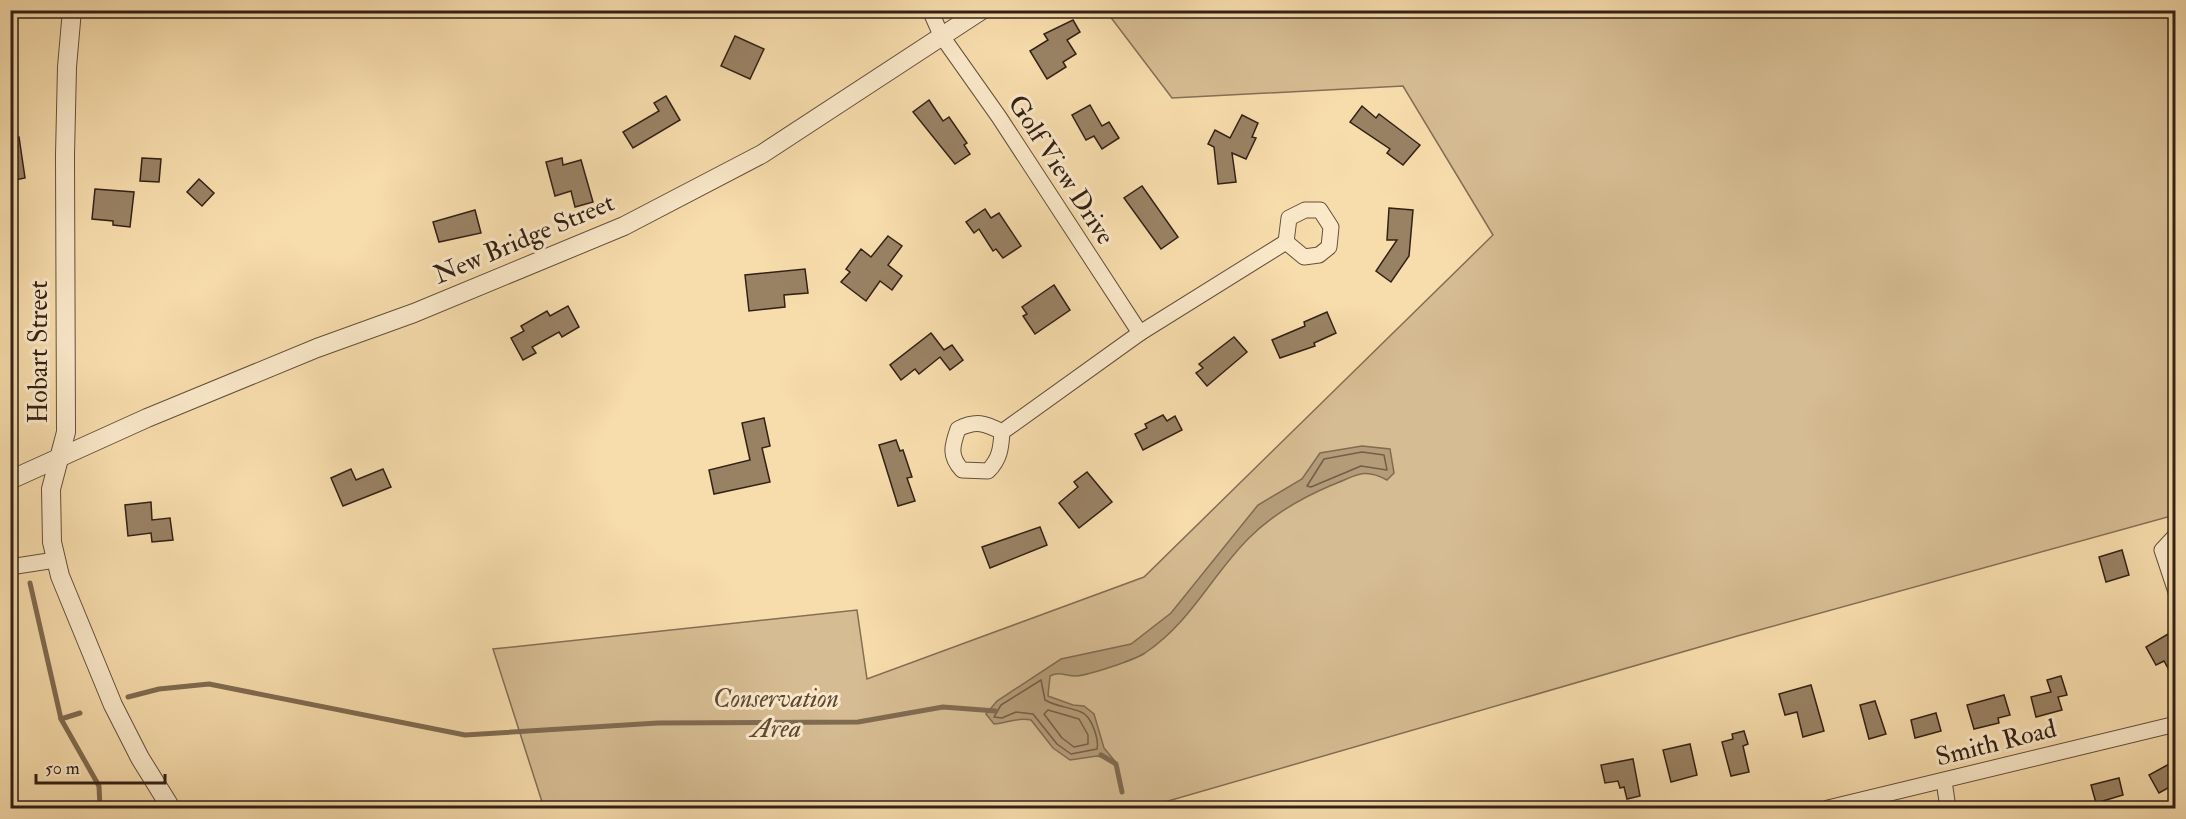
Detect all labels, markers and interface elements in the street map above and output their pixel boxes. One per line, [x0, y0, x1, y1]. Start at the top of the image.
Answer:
street label: Golf View Drive [1001, 89, 1121, 251]
street label: New Bridge Street [429, 187, 619, 291]
street label: Hobart Street [23, 280, 55, 424]
park label: Conservation Area [713, 683, 839, 745]
street label: Smith Road [1932, 713, 2060, 773]
scale bar [36, 747, 165, 785]
text: 50 m [45, 757, 80, 780]

